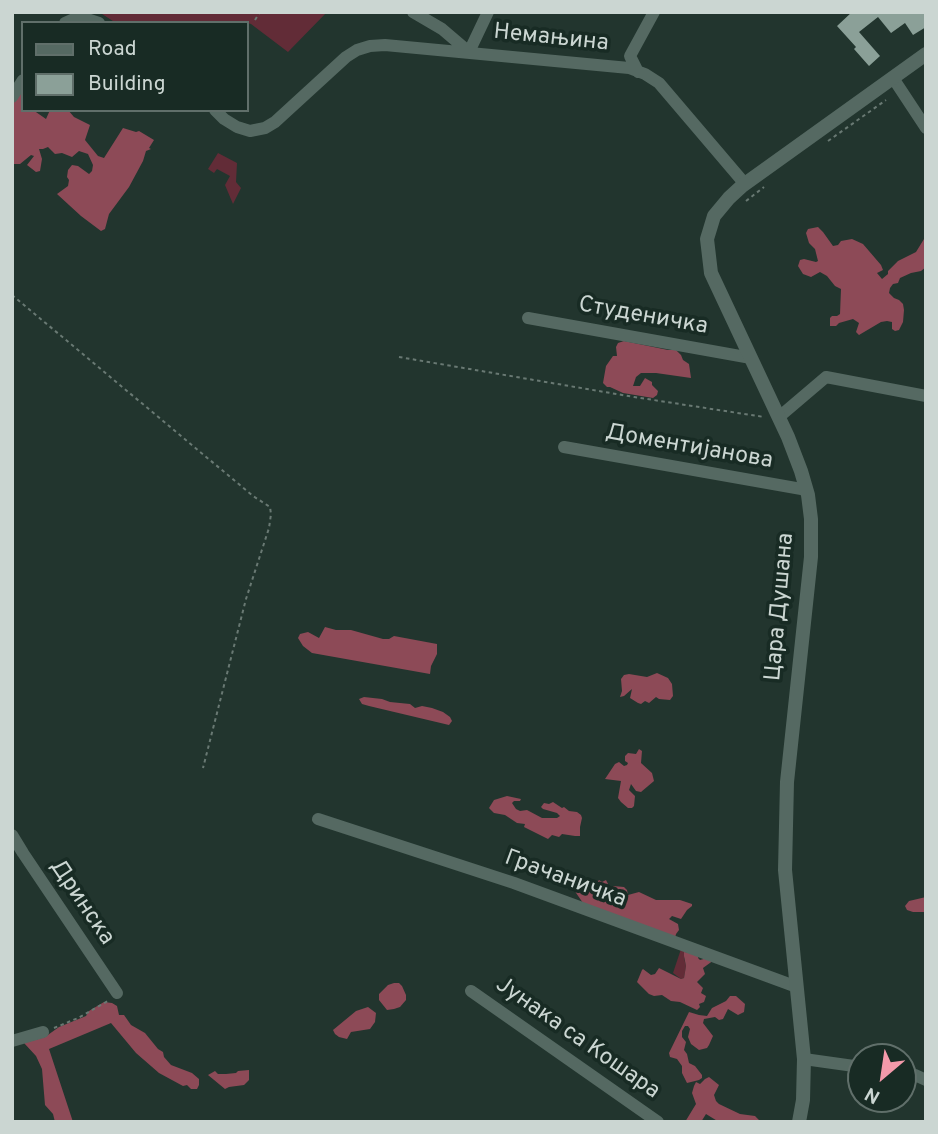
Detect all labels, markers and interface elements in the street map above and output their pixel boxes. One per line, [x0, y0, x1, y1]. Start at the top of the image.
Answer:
street label: Немањина [492, 19, 610, 59]
legend [21, 21, 248, 112]
text: Road [88, 36, 137, 63]
text: Building [88, 71, 166, 98]
street label: Студеничка [576, 292, 710, 342]
street label: Доментијанова [603, 420, 775, 476]
street label: Цара Душана [761, 532, 801, 682]
street label: Грачаничка [500, 845, 630, 915]
street label: Дринска [42, 855, 120, 951]
street label: Јунака са Кошара [489, 972, 665, 1106]
north arrow [847, 1043, 917, 1113]
text: N [861, 1081, 885, 1108]

